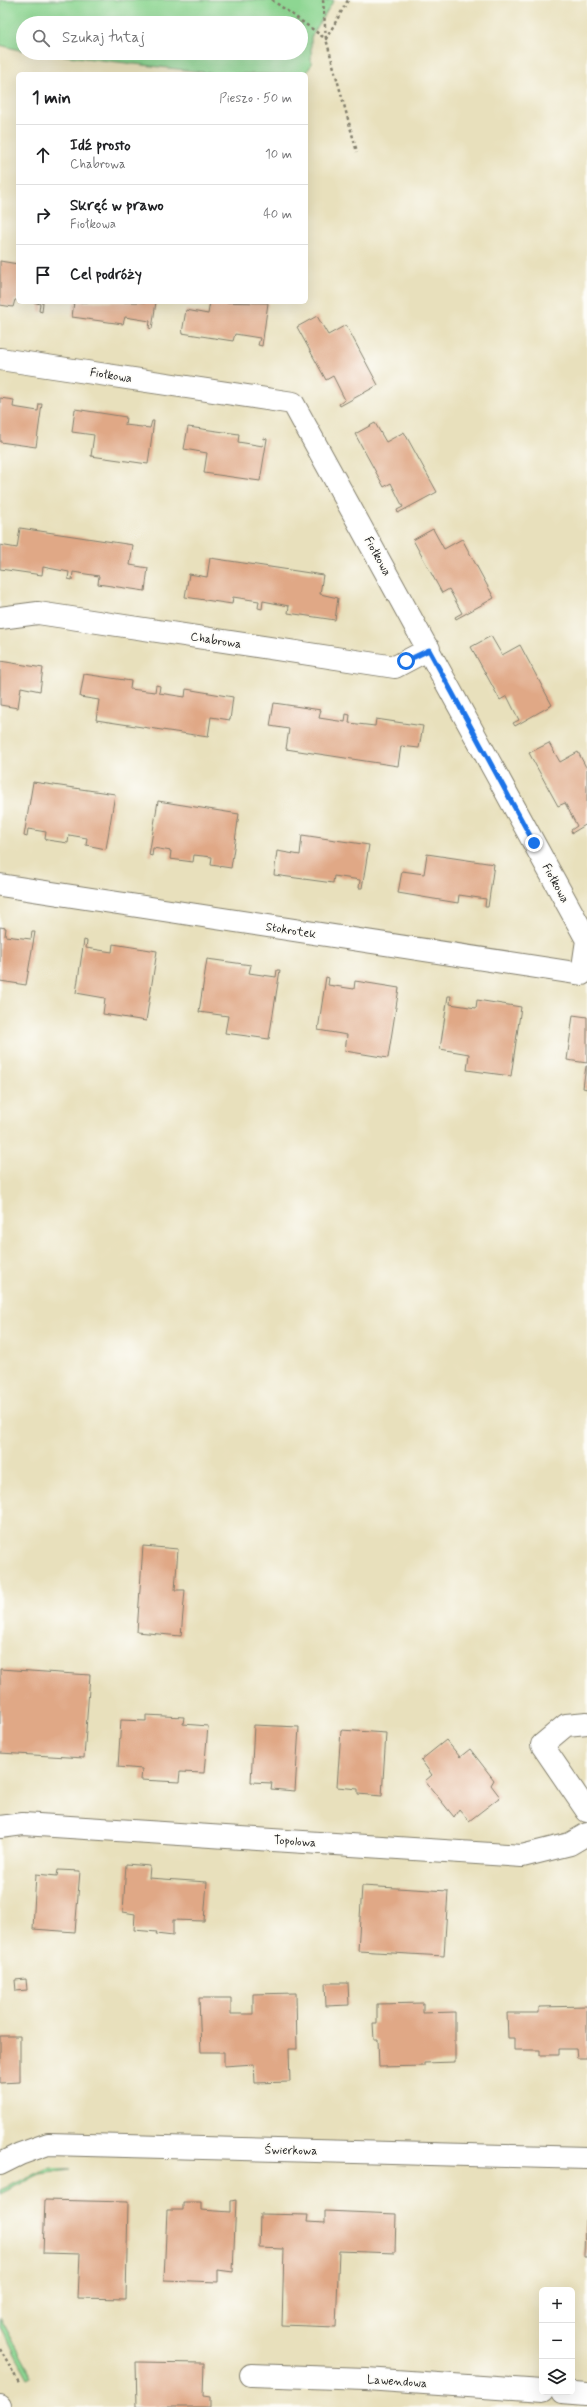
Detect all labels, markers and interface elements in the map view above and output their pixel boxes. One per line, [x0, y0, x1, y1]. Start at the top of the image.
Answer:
search box [16, 16, 308, 60]
icon: search [30, 27, 52, 49]
text: Szukaj tutaj [62, 28, 145, 48]
text: 1 min [32, 87, 71, 109]
text: Pieszo · 50 m [219, 90, 292, 107]
text: Idź prosto [70, 136, 131, 156]
icon: ahead [32, 144, 54, 166]
text: 10 m [265, 146, 292, 163]
text: Chabrowa [70, 156, 126, 173]
text: Skręć w prawo [70, 196, 164, 216]
icon: right [32, 204, 54, 226]
text: 40 m [263, 206, 292, 223]
text: Fiołkowa [70, 216, 116, 233]
icon: arrive [32, 264, 54, 286]
text: Cel podróży [70, 265, 142, 285]
street label: Fiołkowa [89, 365, 133, 387]
street label: Fiołkowa [360, 534, 394, 579]
street label: Chabrowa [189, 629, 243, 653]
route start [397, 652, 415, 670]
route end [525, 834, 543, 852]
street label: Fiołkowa [538, 861, 572, 906]
street label: Stokrotek [264, 919, 317, 943]
street label: Topolowa [273, 1833, 317, 1851]
street label: Świerkowa [264, 2143, 318, 2159]
map controls [539, 2287, 575, 2395]
button: + [539, 2287, 575, 2323]
button: − [539, 2323, 575, 2359]
button: layers [539, 2359, 575, 2395]
street label: Lawendowa [366, 2372, 428, 2392]

